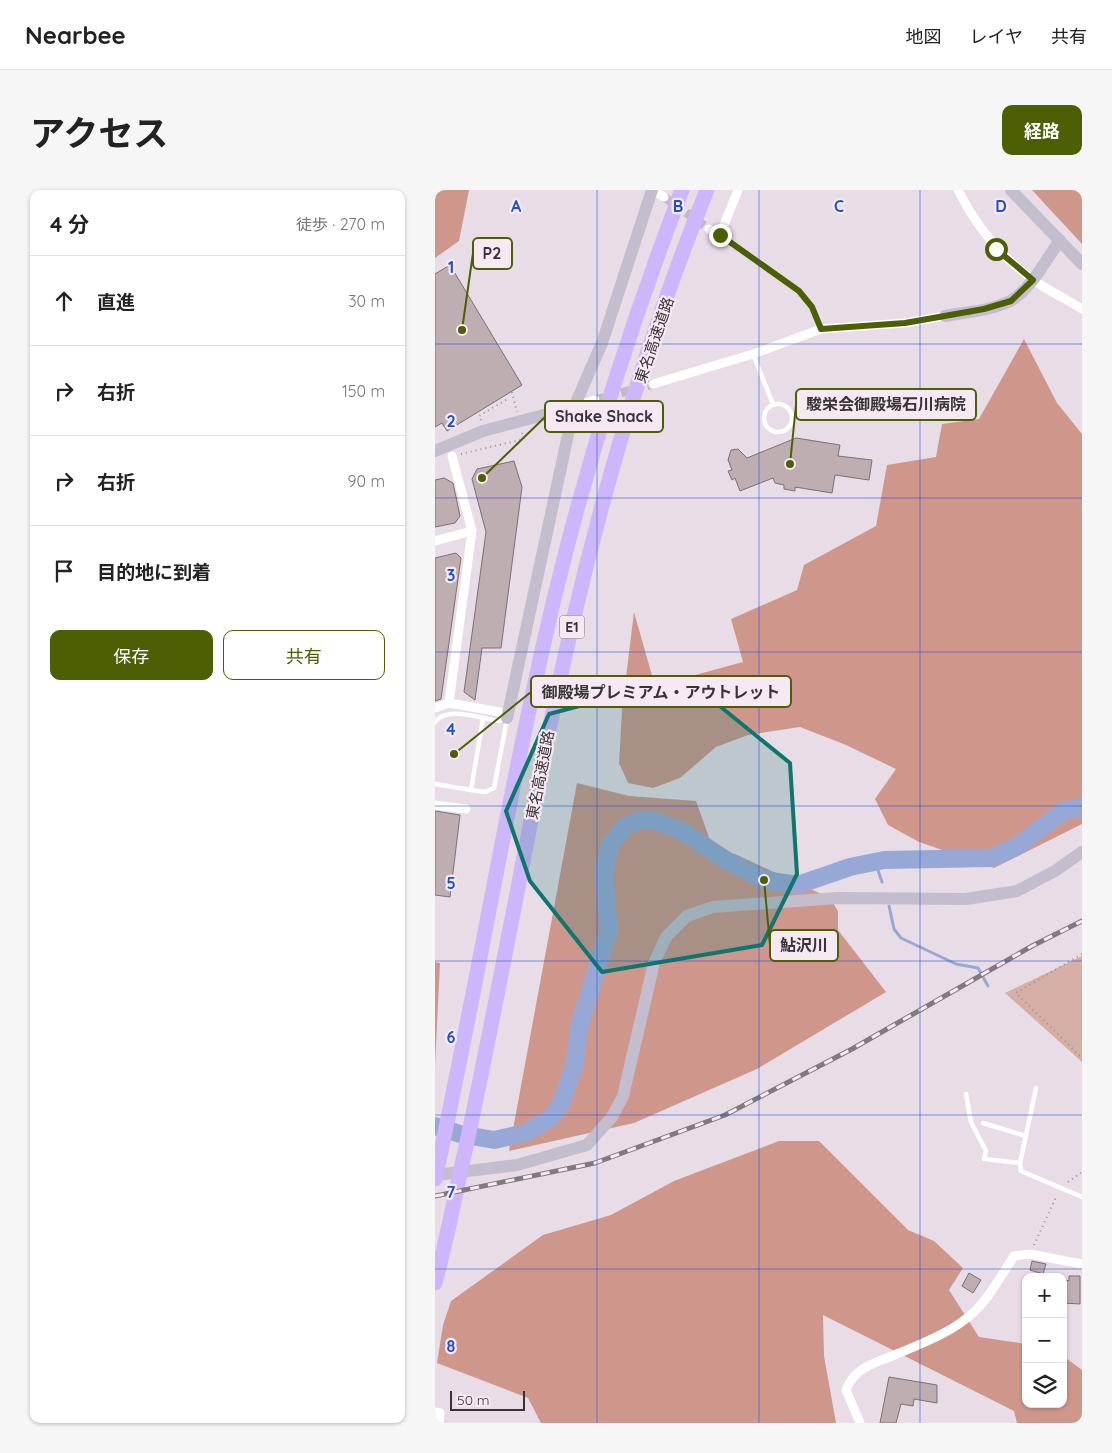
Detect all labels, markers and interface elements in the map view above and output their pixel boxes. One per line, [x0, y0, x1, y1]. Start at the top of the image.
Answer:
text: Nearbee [25, 20, 126, 50]
text: 地図 [906, 25, 942, 48]
text: レイヤ [970, 25, 1023, 48]
text: 共有 [1051, 25, 1087, 48]
button: 経路 [1002, 105, 1082, 155]
text: アクセス [30, 111, 168, 155]
text: A [511, 196, 522, 216]
text: B [673, 196, 683, 216]
text: C [834, 196, 844, 216]
text: D [995, 196, 1007, 216]
text: 4 分 [50, 211, 89, 237]
text: 徒歩 · 270 m [296, 214, 385, 234]
route end [709, 224, 732, 247]
callout: P2 [473, 238, 512, 269]
route start [985, 238, 1008, 261]
text: P2 [483, 243, 501, 263]
text: 1 [448, 257, 454, 277]
icon: ahead [50, 287, 78, 315]
text: 直進 [97, 290, 135, 314]
text: 30 m [348, 291, 385, 311]
street label: 東名高速道路 [630, 294, 678, 386]
icon: right [50, 377, 78, 405]
text: 右折 [97, 380, 135, 404]
text: 150 m [342, 381, 385, 401]
callout: 駿栄会御殿場石川病院 [796, 389, 976, 420]
text: 駿栄会御殿場石川病院 [806, 394, 966, 414]
callout: Shake Shack [545, 401, 663, 432]
text: Shake Shack [555, 406, 653, 426]
text: 2 [446, 411, 456, 431]
icon: right [50, 467, 78, 495]
text: 右折 [97, 470, 135, 494]
text: 90 m [348, 471, 385, 491]
icon: arrive [50, 557, 78, 585]
text: 目的地に到着 [97, 560, 211, 584]
text: 3 [447, 565, 455, 585]
road number: E1 [559, 616, 585, 638]
button: 保存 [50, 630, 213, 680]
button: 共有 [223, 630, 385, 680]
callout: 御殿場プレミアム・アウトレット [531, 676, 791, 707]
text: 御殿場プレミアム・アウトレット [542, 682, 780, 702]
text: 4 [446, 719, 456, 739]
street label: 東名高速道路 [522, 729, 558, 821]
text: 5 [446, 873, 456, 893]
callout: 鮎沢川 [770, 930, 838, 961]
text: 鮎沢川 [780, 935, 828, 955]
text: 6 [447, 1027, 456, 1047]
text: 7 [447, 1182, 456, 1202]
map controls [1022, 1273, 1067, 1408]
button: + [1022, 1273, 1067, 1318]
button: − [1022, 1318, 1067, 1363]
text: 8 [447, 1336, 456, 1356]
button: layers [1022, 1363, 1067, 1408]
scale bar [450, 1388, 525, 1411]
text: 50 m [457, 1391, 490, 1409]

